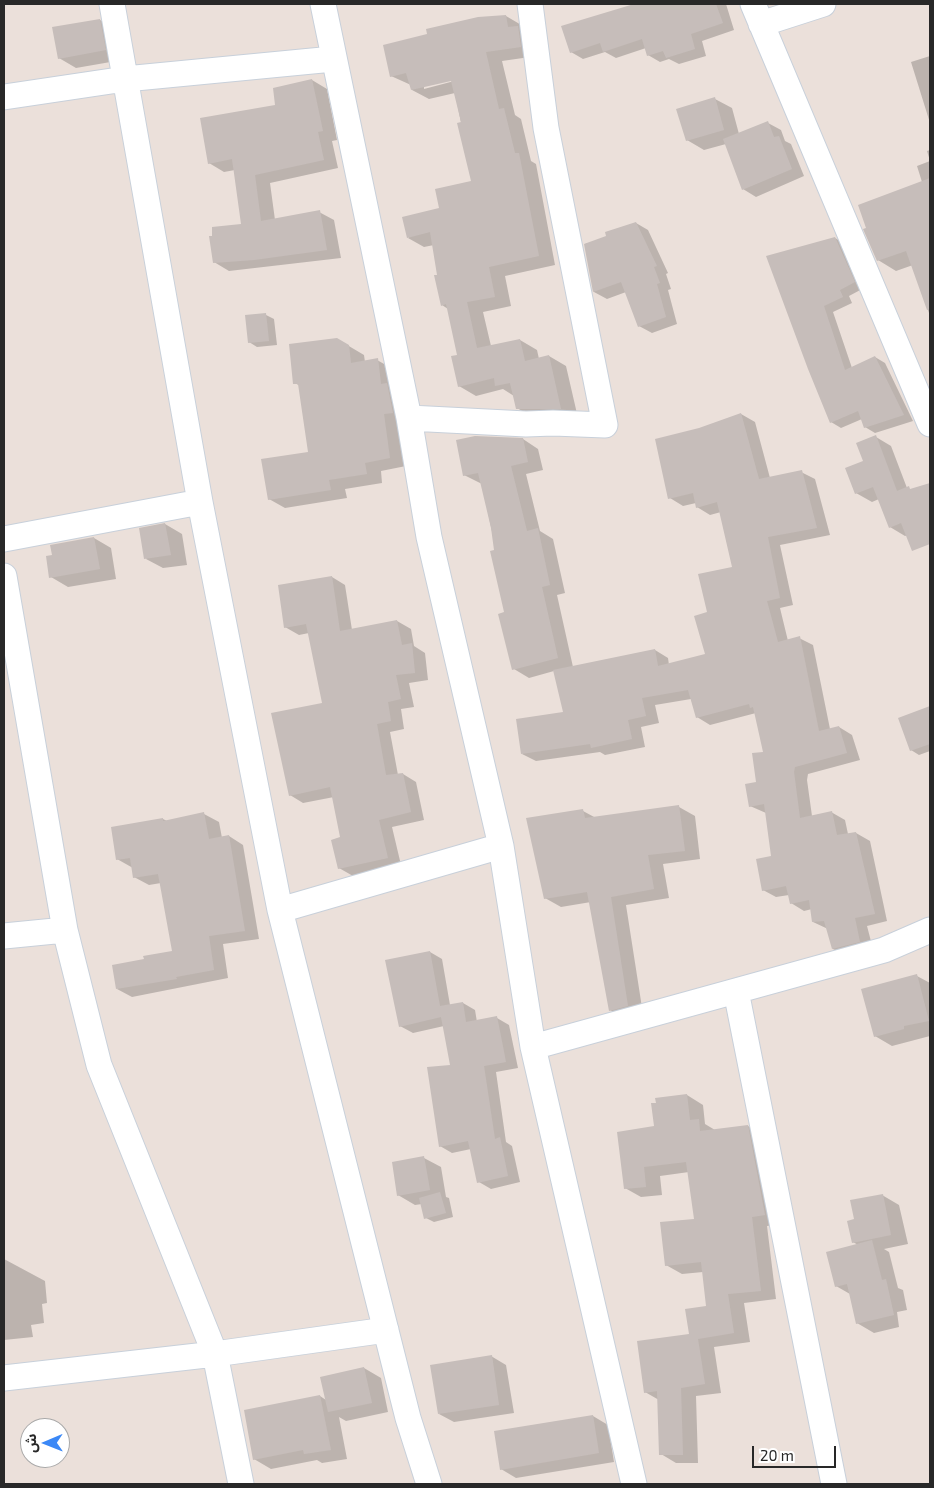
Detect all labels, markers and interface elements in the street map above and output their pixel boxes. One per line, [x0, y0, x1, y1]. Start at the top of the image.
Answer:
north arrow [20, 1418, 70, 1468]
text: ش [22, 1434, 39, 1453]
scale bar [754, 1436, 838, 1468]
text: 20 m [760, 1446, 794, 1464]

